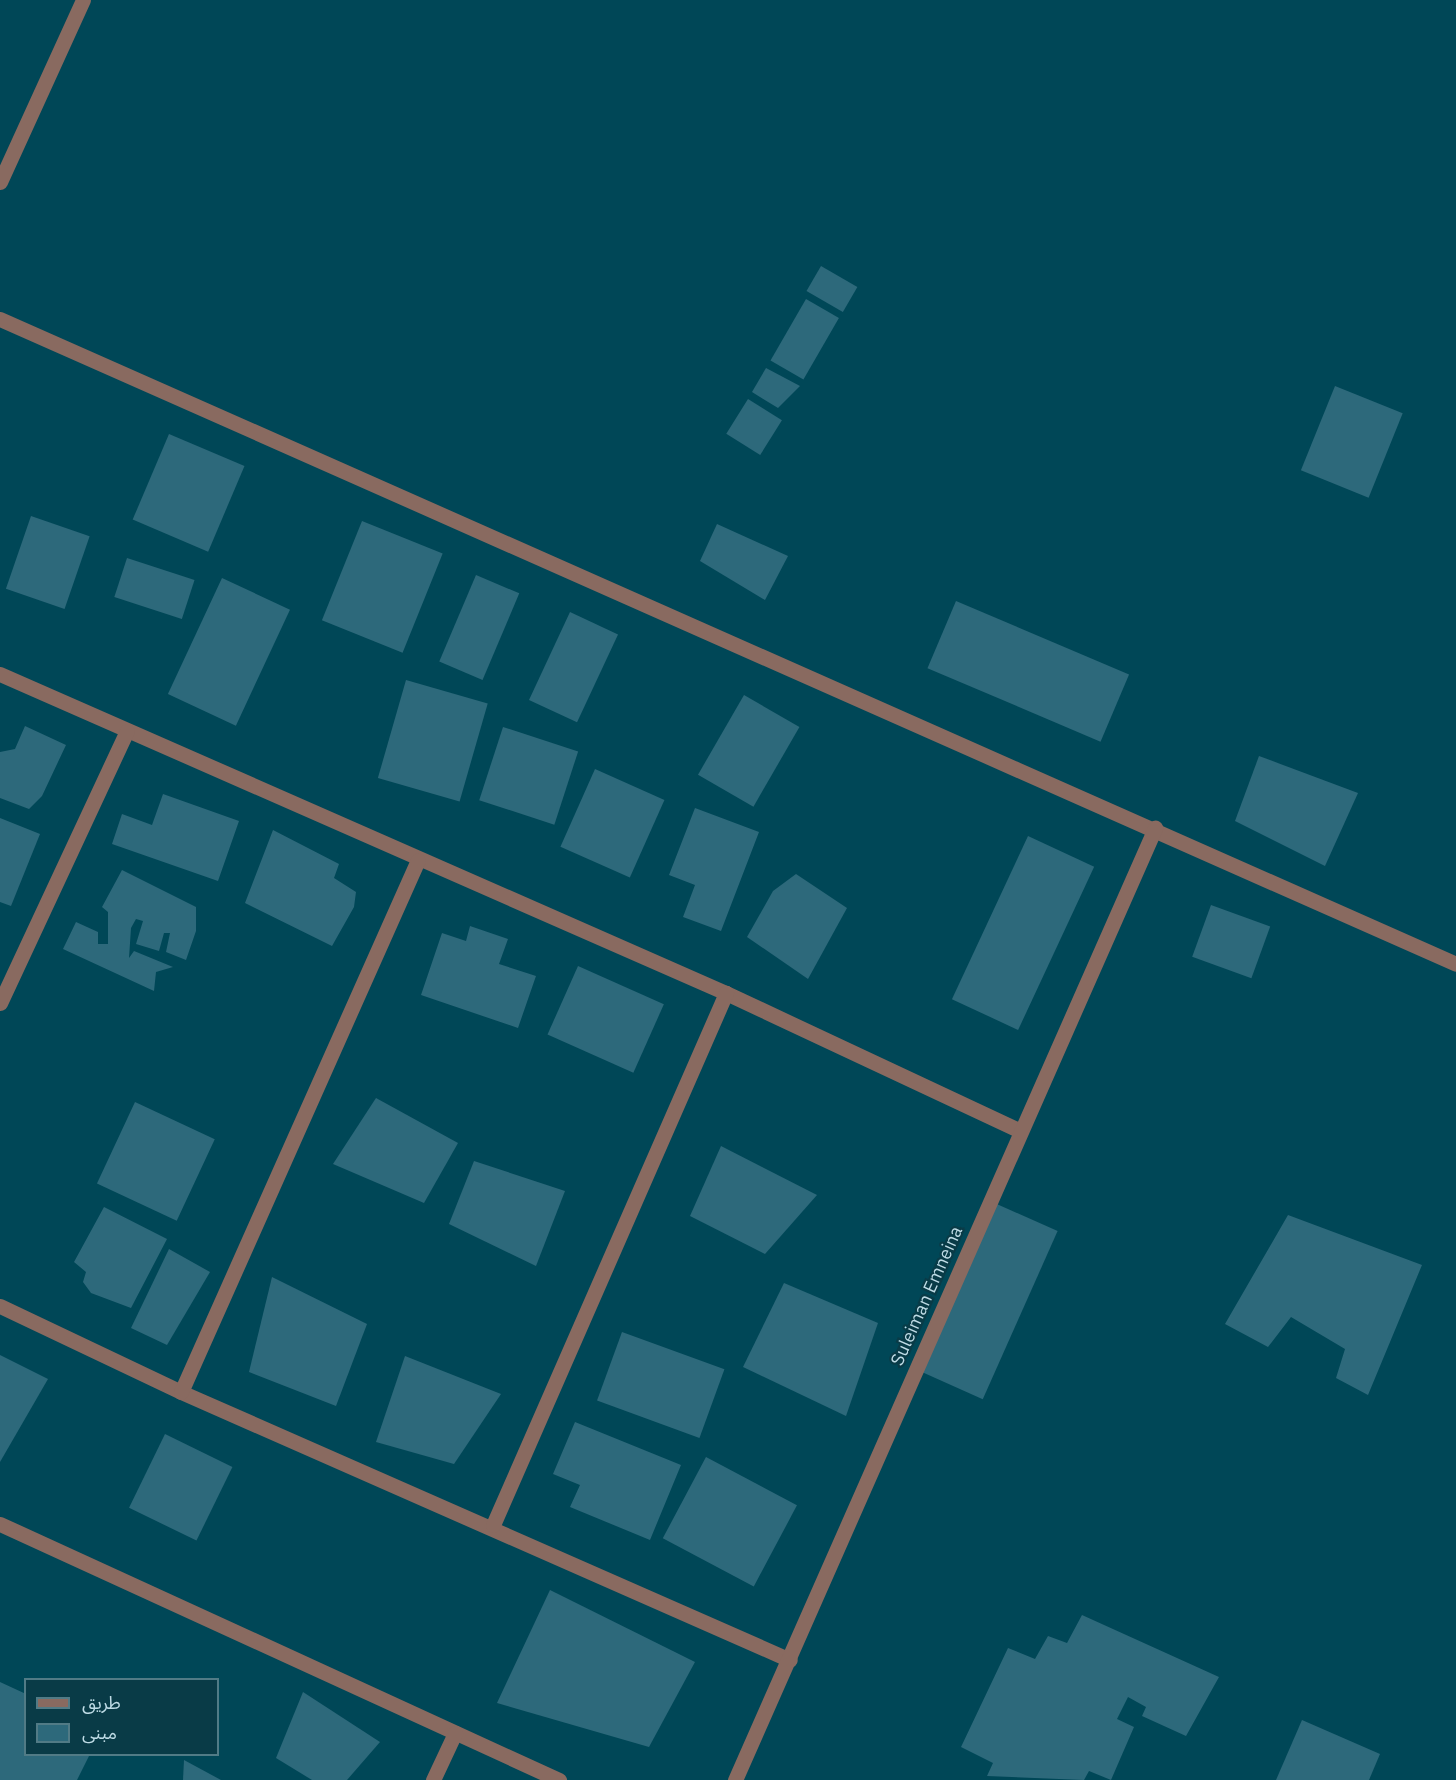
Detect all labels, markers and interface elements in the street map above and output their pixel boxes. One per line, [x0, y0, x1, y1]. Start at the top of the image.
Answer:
street label: Suleiman Emneina [887, 1223, 967, 1369]
legend [24, 1678, 219, 1756]
text: طريق [82, 1691, 121, 1714]
text: مبنى [82, 1721, 117, 1744]

